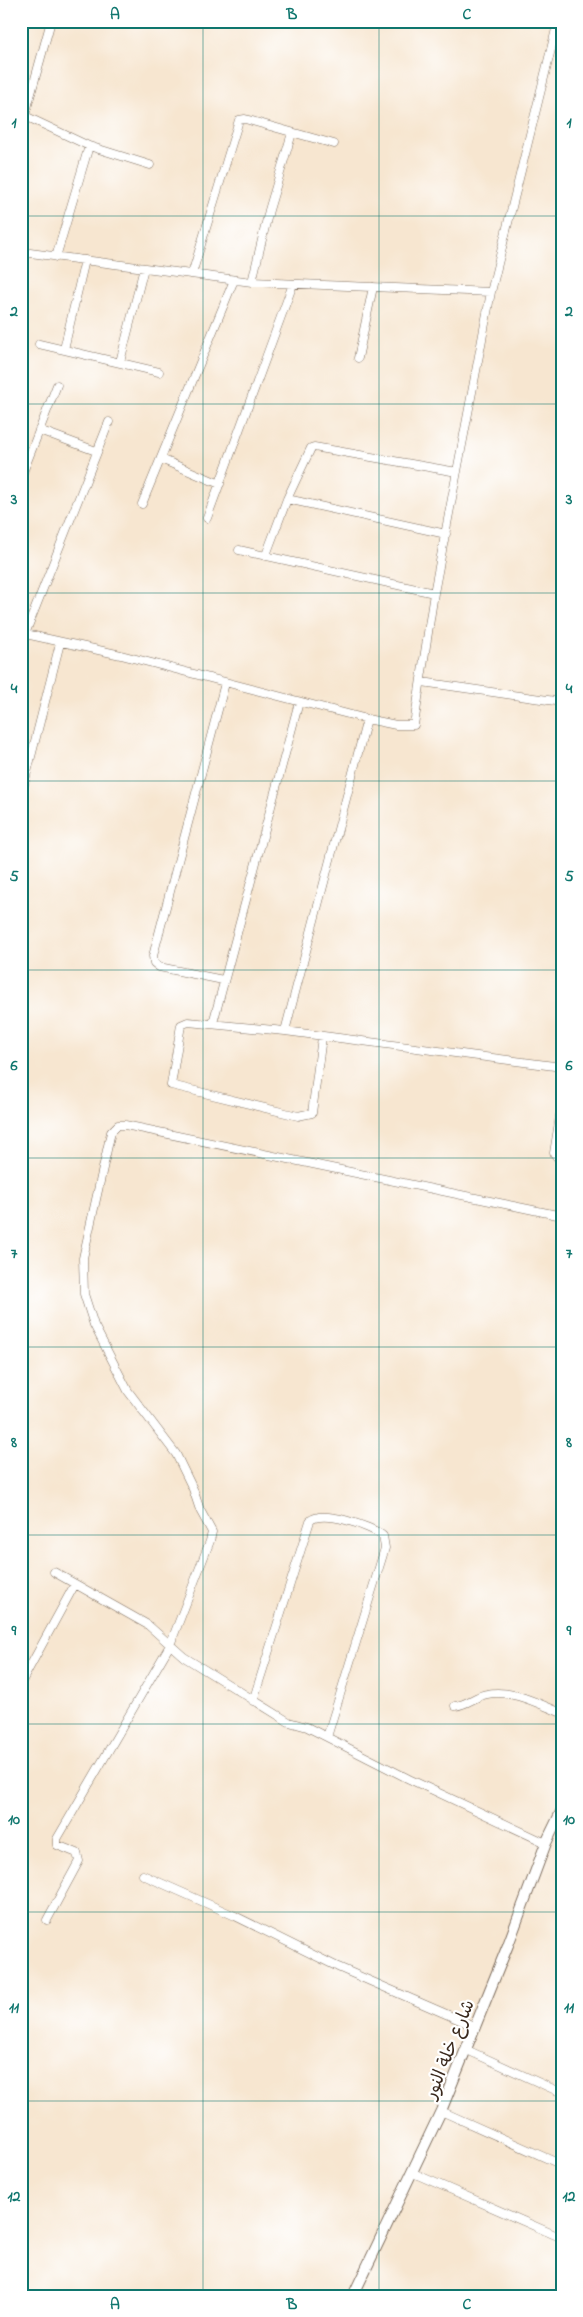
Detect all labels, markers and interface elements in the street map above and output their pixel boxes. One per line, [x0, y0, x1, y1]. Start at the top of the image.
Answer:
text: A [110, 3, 120, 27]
text: B [286, 3, 298, 27]
text: C [463, 3, 472, 27]
text: 1 [11, 111, 17, 135]
text: 1 [566, 111, 572, 135]
text: 2 [9, 300, 18, 324]
text: 2 [564, 300, 573, 324]
text: 3 [10, 488, 18, 512]
text: 3 [565, 488, 573, 512]
text: 4 [10, 677, 18, 701]
text: 4 [565, 677, 573, 701]
text: 5 [9, 865, 19, 889]
text: 5 [564, 865, 574, 889]
text: 6 [9, 1054, 18, 1078]
text: 6 [564, 1054, 573, 1078]
text: 7 [11, 1242, 18, 1266]
text: 7 [566, 1242, 573, 1266]
text: 8 [10, 1431, 17, 1455]
text: 8 [565, 1431, 572, 1455]
text: 9 [11, 1619, 17, 1643]
text: 9 [566, 1619, 572, 1643]
text: 10 [8, 1808, 20, 1832]
text: 10 [563, 1808, 575, 1832]
text: 11 [9, 1996, 20, 2020]
street label: شارع خلة النور [418, 1996, 483, 2105]
text: 11 [564, 1996, 575, 2020]
text: 12 [7, 2185, 21, 2209]
text: 12 [562, 2185, 576, 2209]
text: A [110, 2293, 120, 2317]
text: B [286, 2293, 298, 2317]
text: C [463, 2293, 472, 2317]

